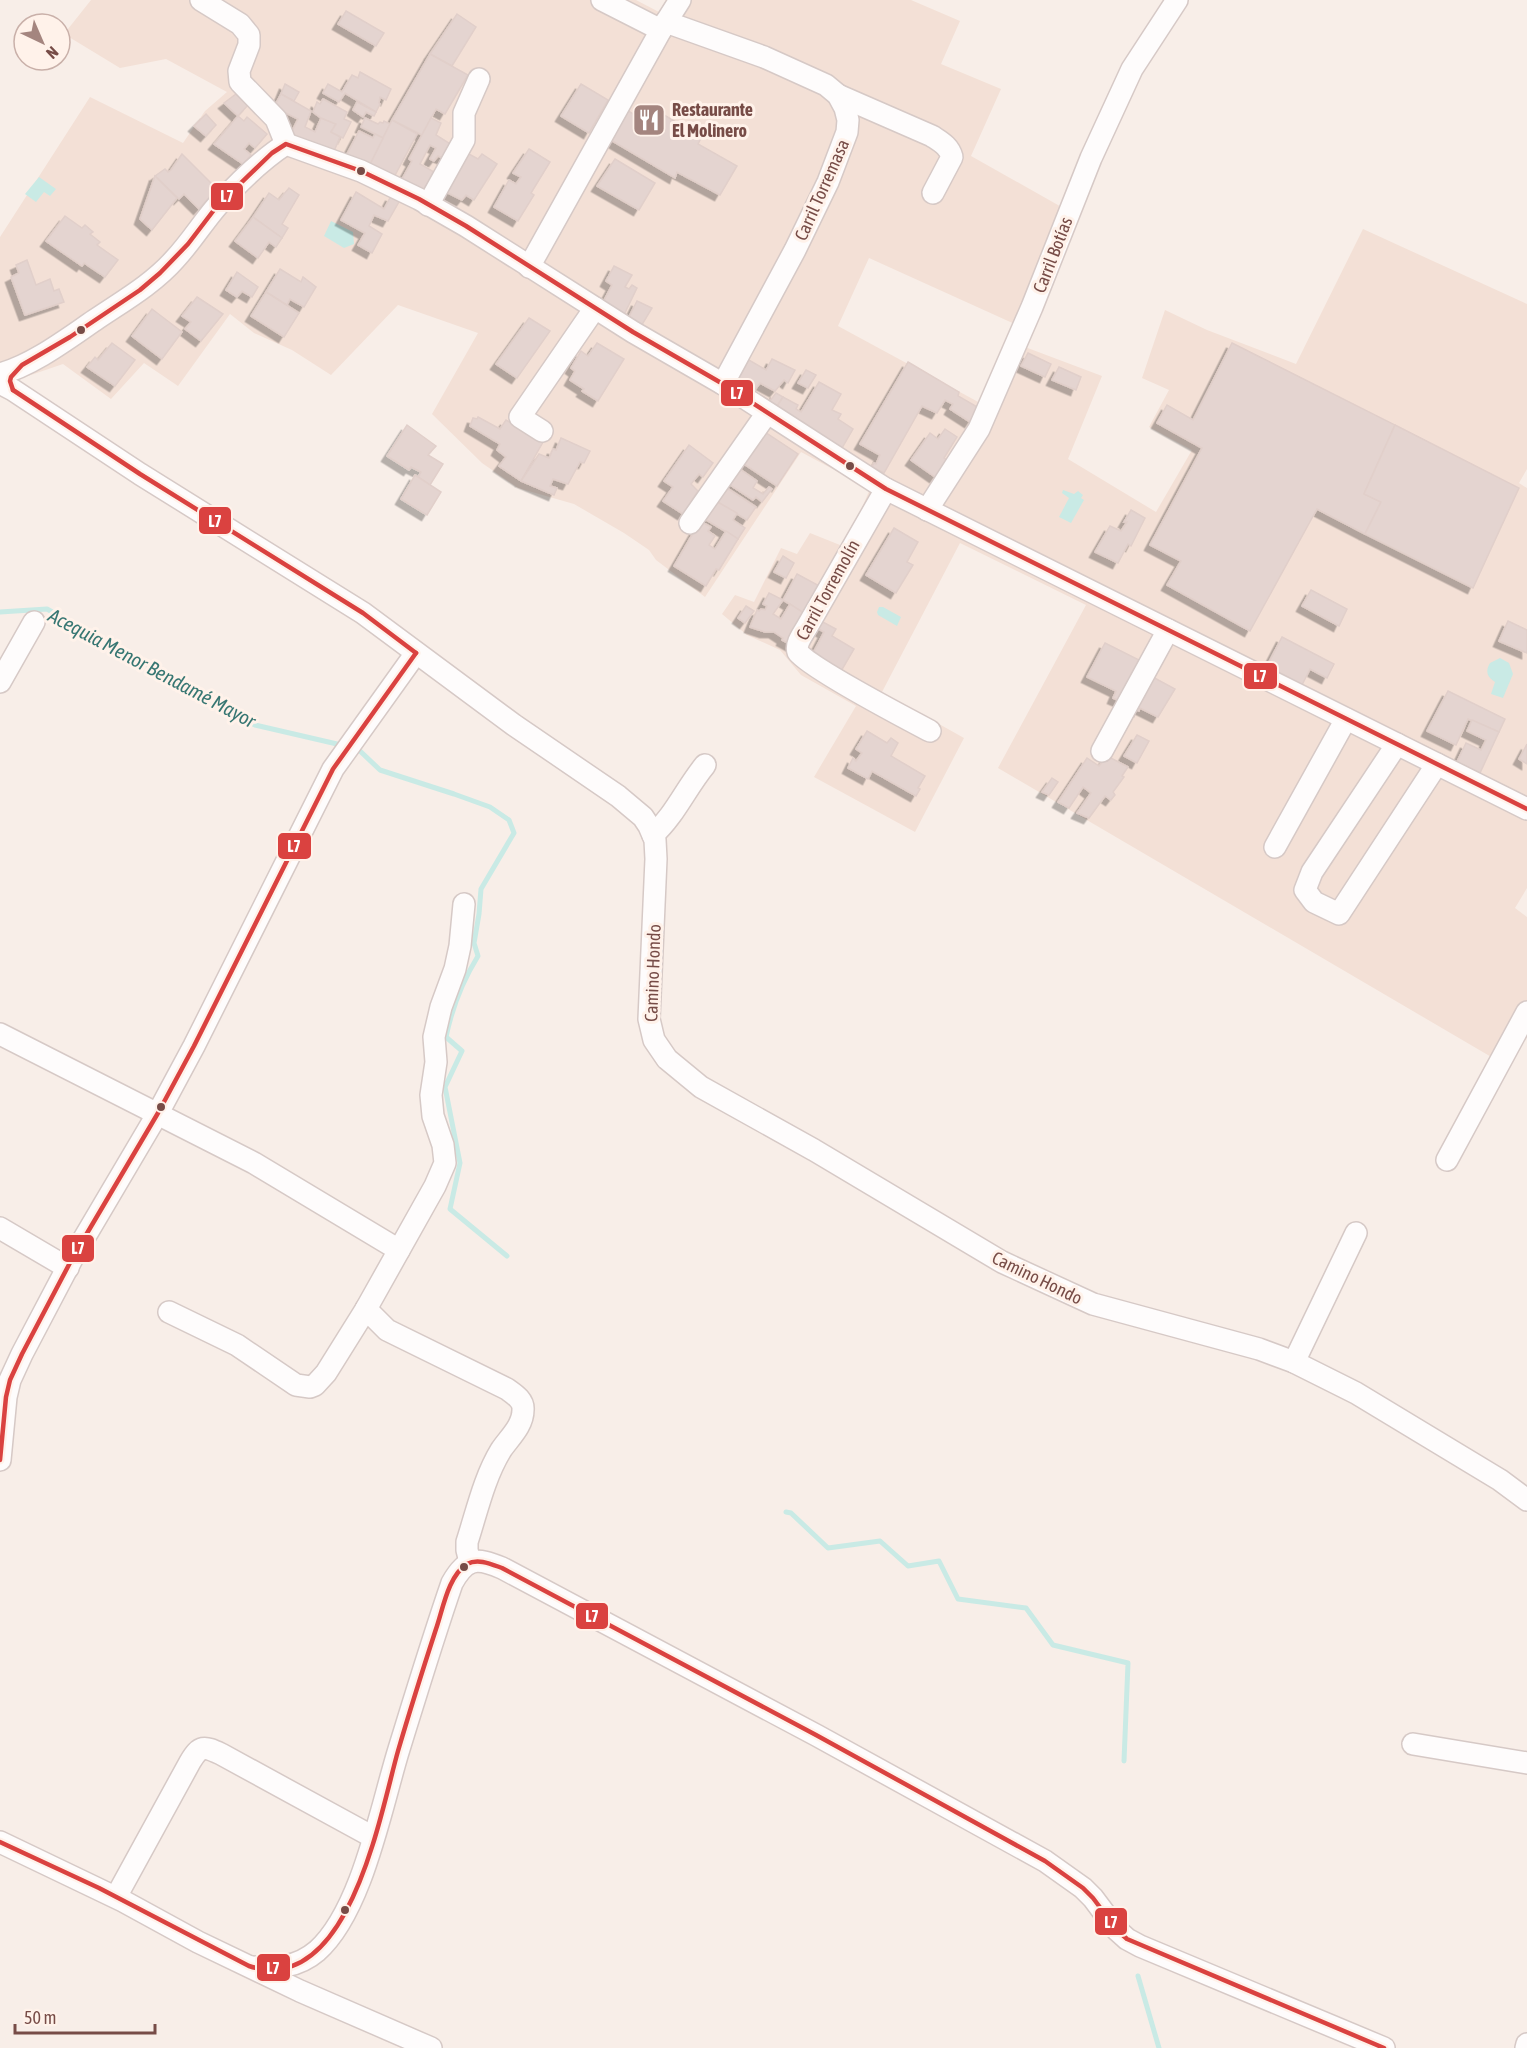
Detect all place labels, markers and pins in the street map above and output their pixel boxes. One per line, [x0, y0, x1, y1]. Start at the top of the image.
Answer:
place label: Restaurante El Molinero [672, 99, 753, 141]
restaurant icon: Restaurante El Molinero [631, 102, 667, 138]
unlabelled marker [355, 165, 367, 177]
unlabelled marker [75, 324, 87, 336]
unlabelled marker [844, 460, 856, 472]
unlabelled marker [155, 1101, 167, 1113]
unlabelled marker [458, 1561, 470, 1573]
unlabelled marker [339, 1904, 351, 1916]

